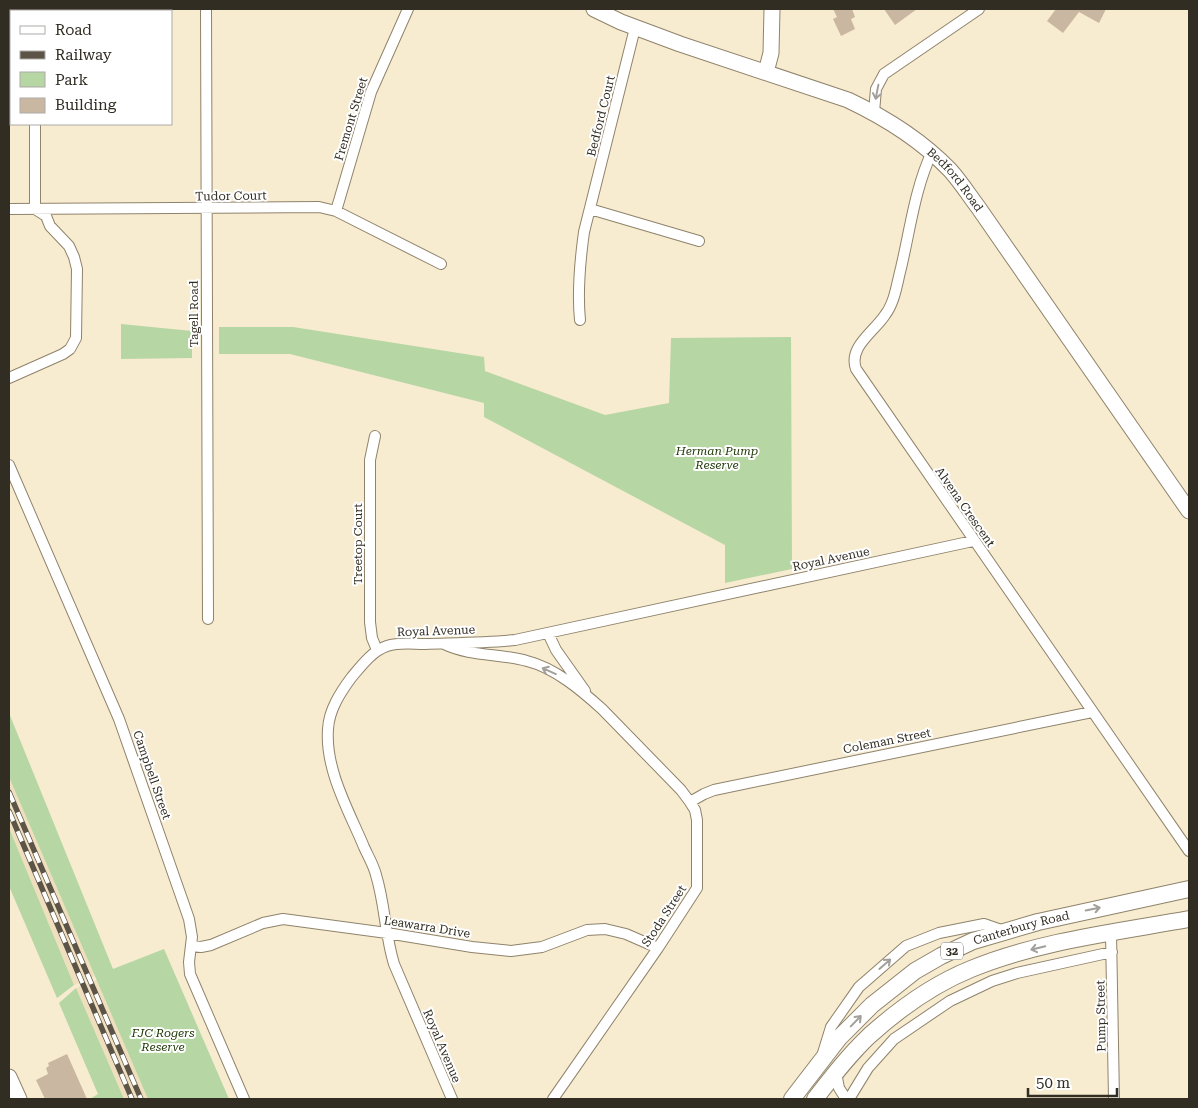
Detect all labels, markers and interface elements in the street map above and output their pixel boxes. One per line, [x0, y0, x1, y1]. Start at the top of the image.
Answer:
legend [10, 10, 172, 125]
text: Road [55, 21, 92, 39]
text: Railway [55, 46, 112, 64]
text: Park [55, 71, 89, 89]
street label: Bedford Court [584, 73, 618, 158]
street label: Fremont Street [332, 75, 370, 162]
one-way arrow [871, 84, 881, 100]
text: Building [55, 96, 117, 114]
street label: Bedford Road [924, 145, 986, 215]
street label: Tudor Court [195, 188, 267, 204]
street label: Tagell Road [187, 280, 201, 347]
park label: Herman Pump Reserve [675, 444, 758, 472]
street label: Alvena Crescent [932, 464, 998, 550]
street label: Treetop Court [351, 503, 365, 585]
street label: Royal Avenue [791, 544, 871, 574]
street label: Royal Avenue [397, 623, 476, 639]
one-way arrow [542, 665, 557, 675]
street label: Coleman Street [842, 726, 933, 756]
street label: Campbell Street [130, 729, 174, 822]
street label: Stoda Street [639, 882, 689, 950]
one-way arrow [1085, 904, 1101, 913]
street label: Canterbury Road [972, 908, 1071, 948]
street label: Leawarra Drive [383, 913, 472, 941]
road number: 32 [941, 942, 963, 959]
one-way arrow [1031, 944, 1047, 954]
one-way arrow [878, 959, 891, 970]
street label: Pump Street [1093, 980, 1109, 1052]
street label: Royal Avenue [420, 1007, 464, 1085]
one-way arrow [850, 1014, 862, 1027]
park label: FJC Rogers Reserve [130, 1026, 195, 1054]
scale bar [1028, 1066, 1117, 1098]
text: 50 m [1036, 1074, 1071, 1092]

